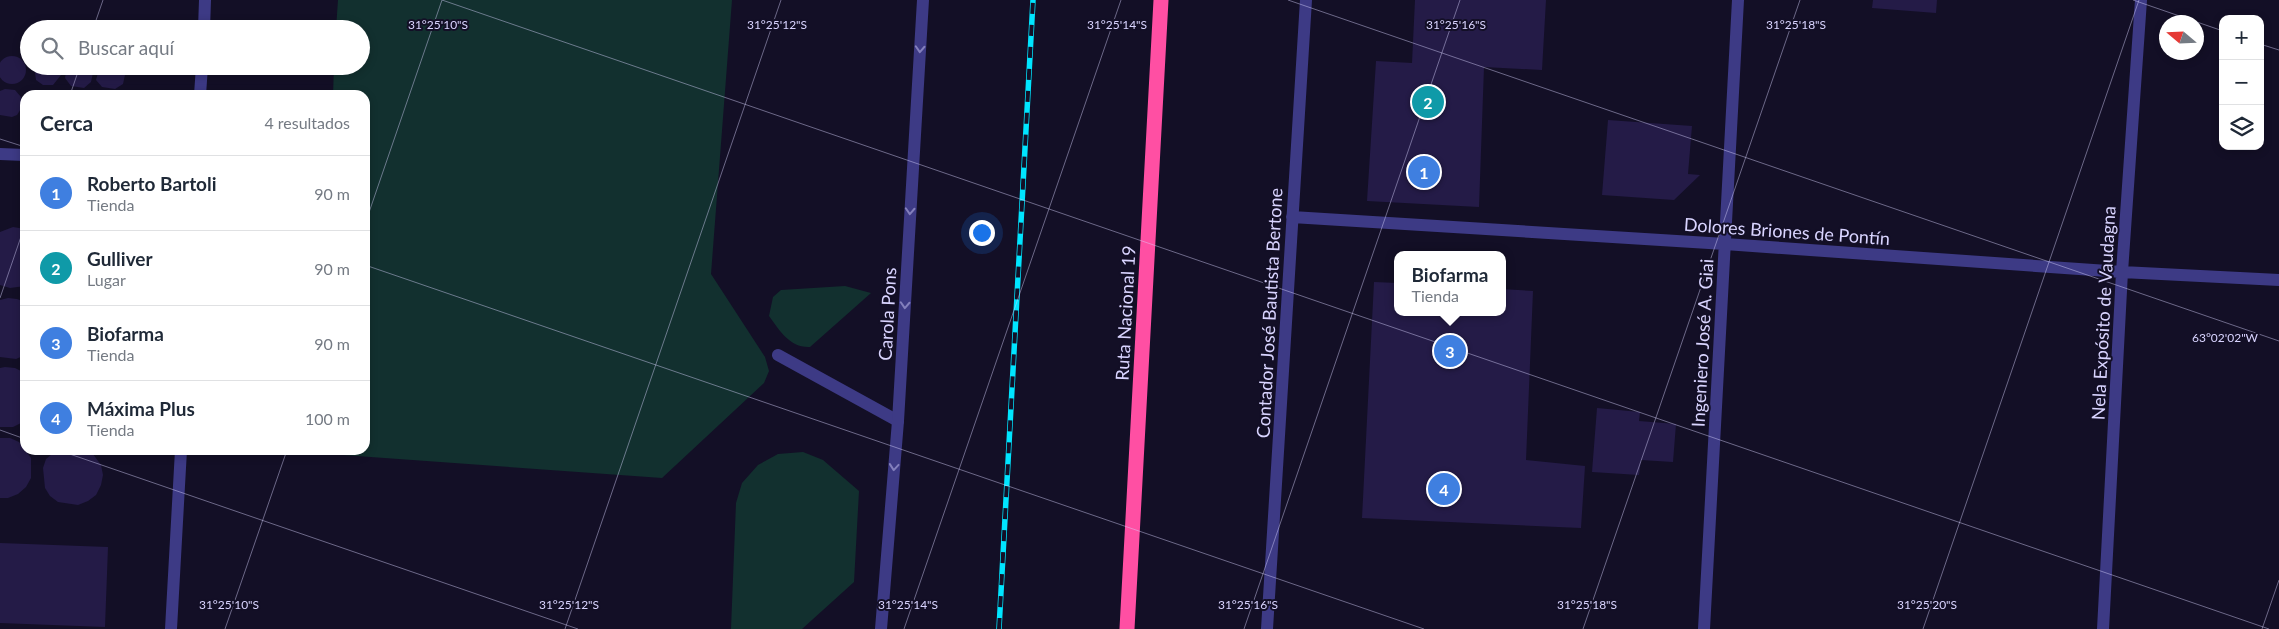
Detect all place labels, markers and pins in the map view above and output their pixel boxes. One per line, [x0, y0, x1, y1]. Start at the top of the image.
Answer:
pin: 2 [1412, 83, 1444, 121]
pin: 1 [1408, 153, 1440, 191]
pin: 3 [1434, 332, 1466, 370]
pin: 4 [1428, 470, 1460, 508]

